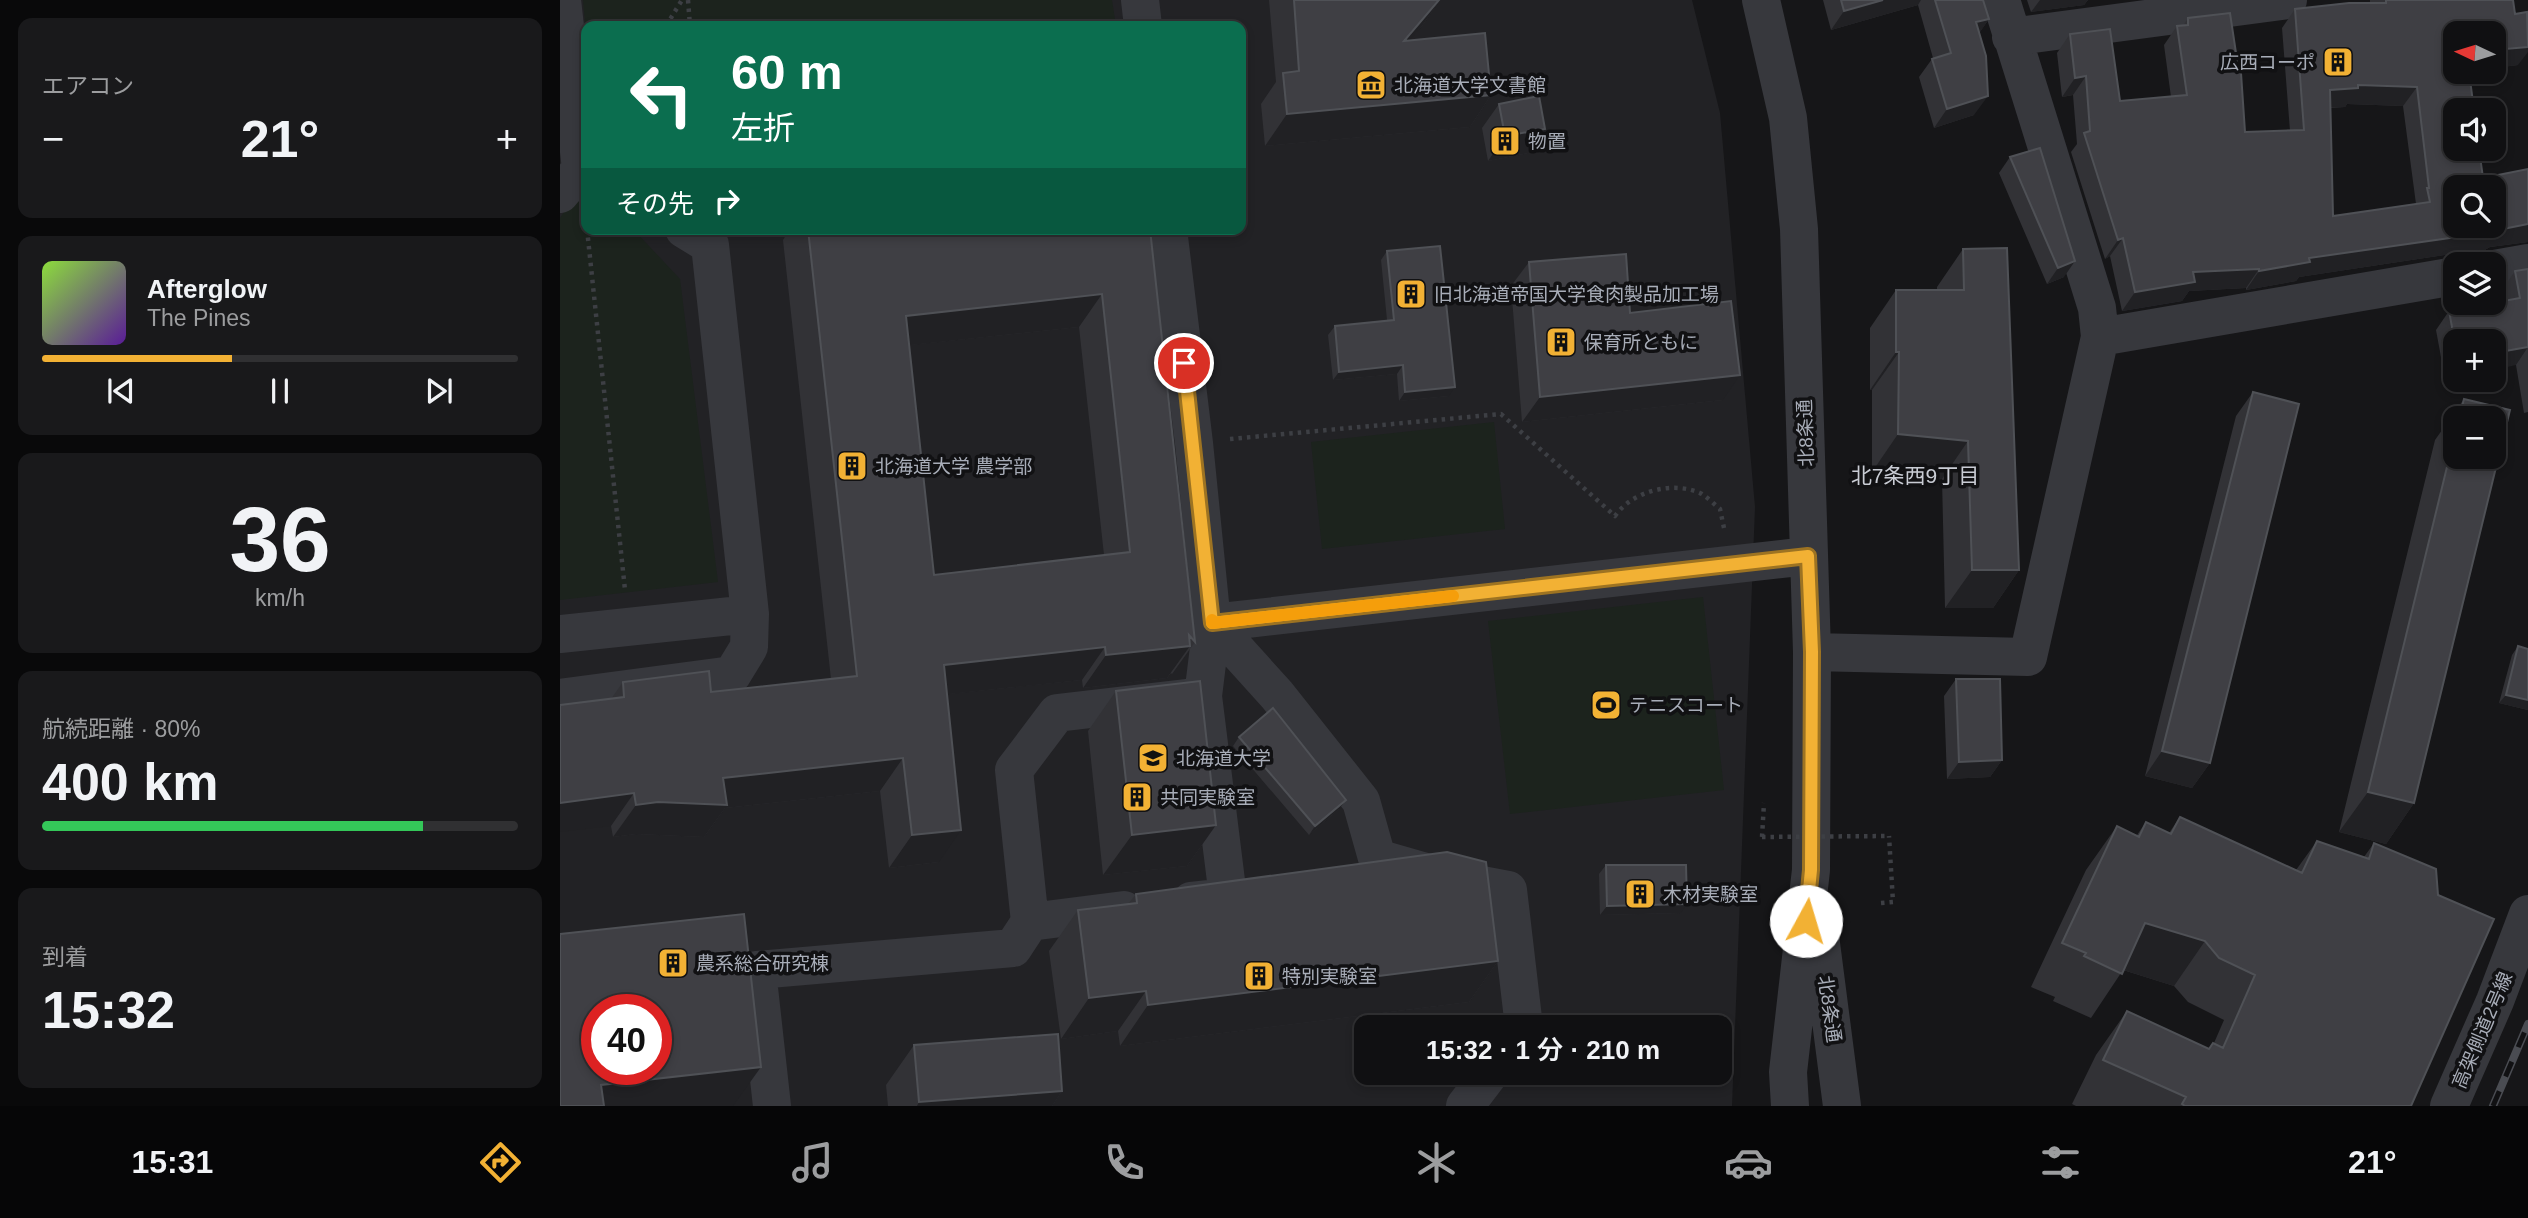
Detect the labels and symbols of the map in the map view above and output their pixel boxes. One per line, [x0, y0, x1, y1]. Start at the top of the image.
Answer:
north arrow [2443, 21, 2506, 84]
building icon: 広西コーポ [2321, 45, 2355, 79]
place label: 広西コーポ [2220, 52, 2315, 73]
museum icon: 北海道大学文書館 [1354, 68, 1388, 102]
place label: 北海道大学文書館 [1394, 75, 1546, 96]
building icon: 物置 [1488, 124, 1522, 158]
place label: 物置 [1528, 131, 1566, 152]
building icon: 旧北海道帝国大学食肉製品加工場 [1394, 277, 1428, 311]
place label: 旧北海道帝国大学食肉製品加工場 [1434, 284, 1719, 305]
building icon: 保育所ともに [1544, 325, 1578, 359]
place label: 保育所ともに [1584, 332, 1698, 353]
pin [1154, 333, 1214, 393]
street label: 北8条通 [1794, 399, 1817, 467]
building icon: 北海道大学 農学部 [835, 449, 869, 483]
place label: 北海道大学 農学部 [875, 456, 1032, 477]
district label: 北7条西9丁目 [1851, 464, 1979, 487]
sports icon: テニスコート [1589, 688, 1623, 722]
place label: テニスコート [1629, 695, 1743, 716]
school or university icon: 北海道大学 [1136, 741, 1170, 775]
place label: 北海道大学 [1176, 748, 1271, 769]
building icon: 共同実験室 [1120, 780, 1154, 814]
place label: 共同実験室 [1160, 787, 1255, 808]
building icon: 木材実験室 [1623, 877, 1657, 911]
place label: 木材実験室 [1663, 884, 1758, 905]
position arrow [1769, 884, 1843, 958]
building icon: 農系総合研究棟 [656, 946, 690, 980]
place label: 農系総合研究棟 [696, 953, 829, 974]
building icon: 特別実験室 [1242, 959, 1276, 993]
place label: 特別実験室 [1282, 966, 1377, 987]
street label: 高架側道2号線 [2448, 969, 2516, 1092]
street label: 北8条通 [1814, 974, 1845, 1044]
speed limit sign: 40 [581, 994, 672, 1085]

